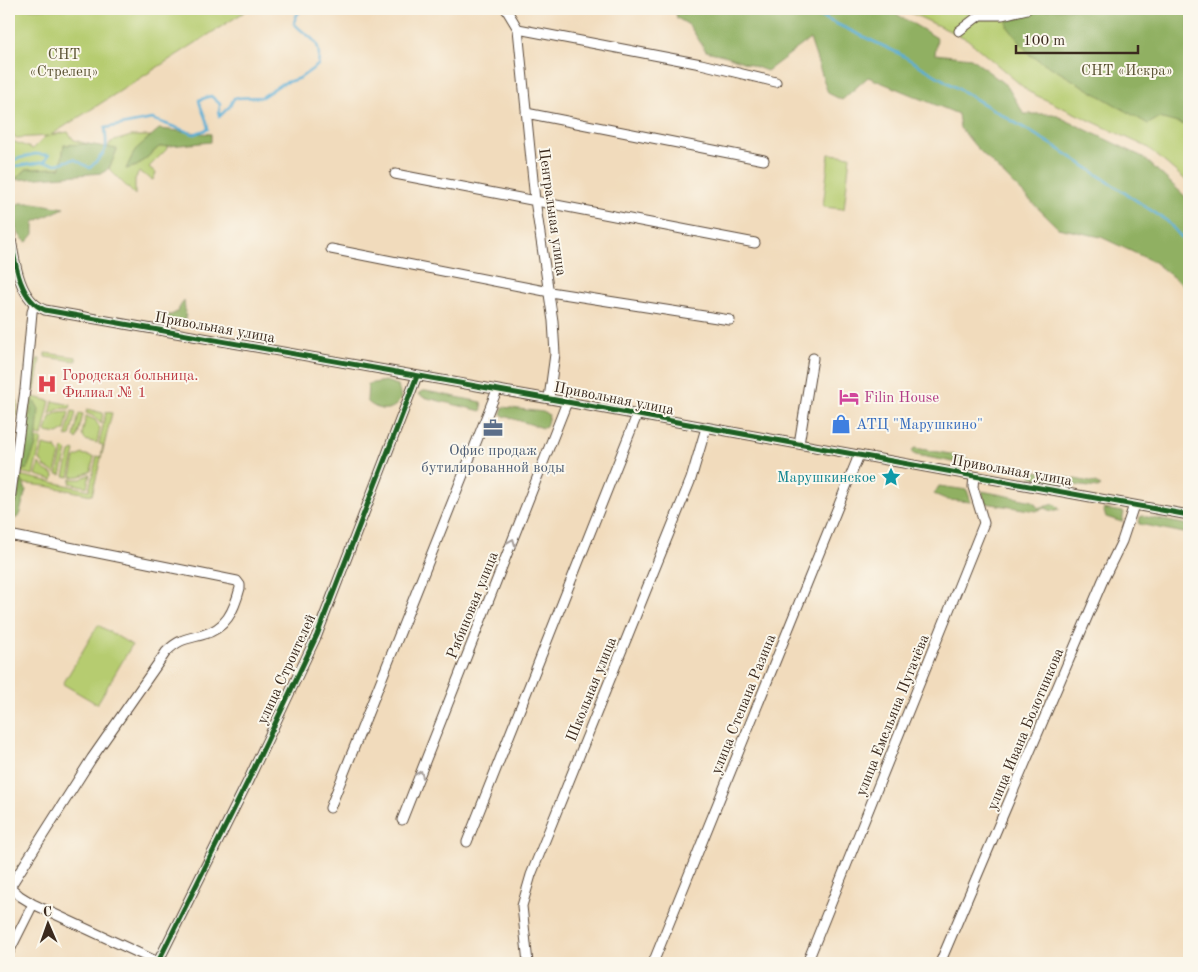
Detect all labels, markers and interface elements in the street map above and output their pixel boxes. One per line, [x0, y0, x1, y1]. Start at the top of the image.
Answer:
scale bar [1016, 22, 1138, 54]
text: 100 m [1023, 34, 1065, 49]
park label: СНТ «Стрелец» [30, 48, 98, 80]
park label: СНТ «Искра» [1081, 64, 1173, 79]
street label: Центральная улица [535, 147, 568, 278]
street label: Привольная улица [153, 310, 277, 347]
place label: Городская больница. Филиал № 1 [62, 369, 199, 401]
hospital icon: Городская больница. Филиал № 1 [36, 373, 58, 395]
street label: Привольная улица [552, 380, 676, 419]
hotel icon: Filin House [838, 386, 860, 408]
place label: Filin House [864, 391, 939, 406]
shop icon: АТЦ "Марушкино" [830, 413, 852, 435]
office icon: Офис продаж бутилированной воды [482, 417, 504, 439]
place label: АТЦ "Марушкино" [856, 418, 983, 433]
place label: Офис продаж бутилированной воды [421, 444, 565, 476]
street label: Привольная улица [950, 453, 1074, 490]
place icon: Марушкинское [880, 466, 902, 488]
place label: Марушкинское [777, 471, 876, 486]
one-way arrow [506, 538, 516, 546]
street label: Рябиновая улица [445, 549, 502, 661]
street label: улица Строителей [255, 612, 319, 727]
street label: улица Степана Разина [709, 632, 780, 777]
street label: улица Емельяна Пугачёва [854, 632, 933, 799]
street label: Школьная улица [565, 635, 620, 744]
street label: улица Ивана Болотникова [985, 646, 1068, 813]
one-way arrow [414, 770, 424, 779]
north arrow [22, 900, 72, 950]
text: С [43, 905, 52, 919]

